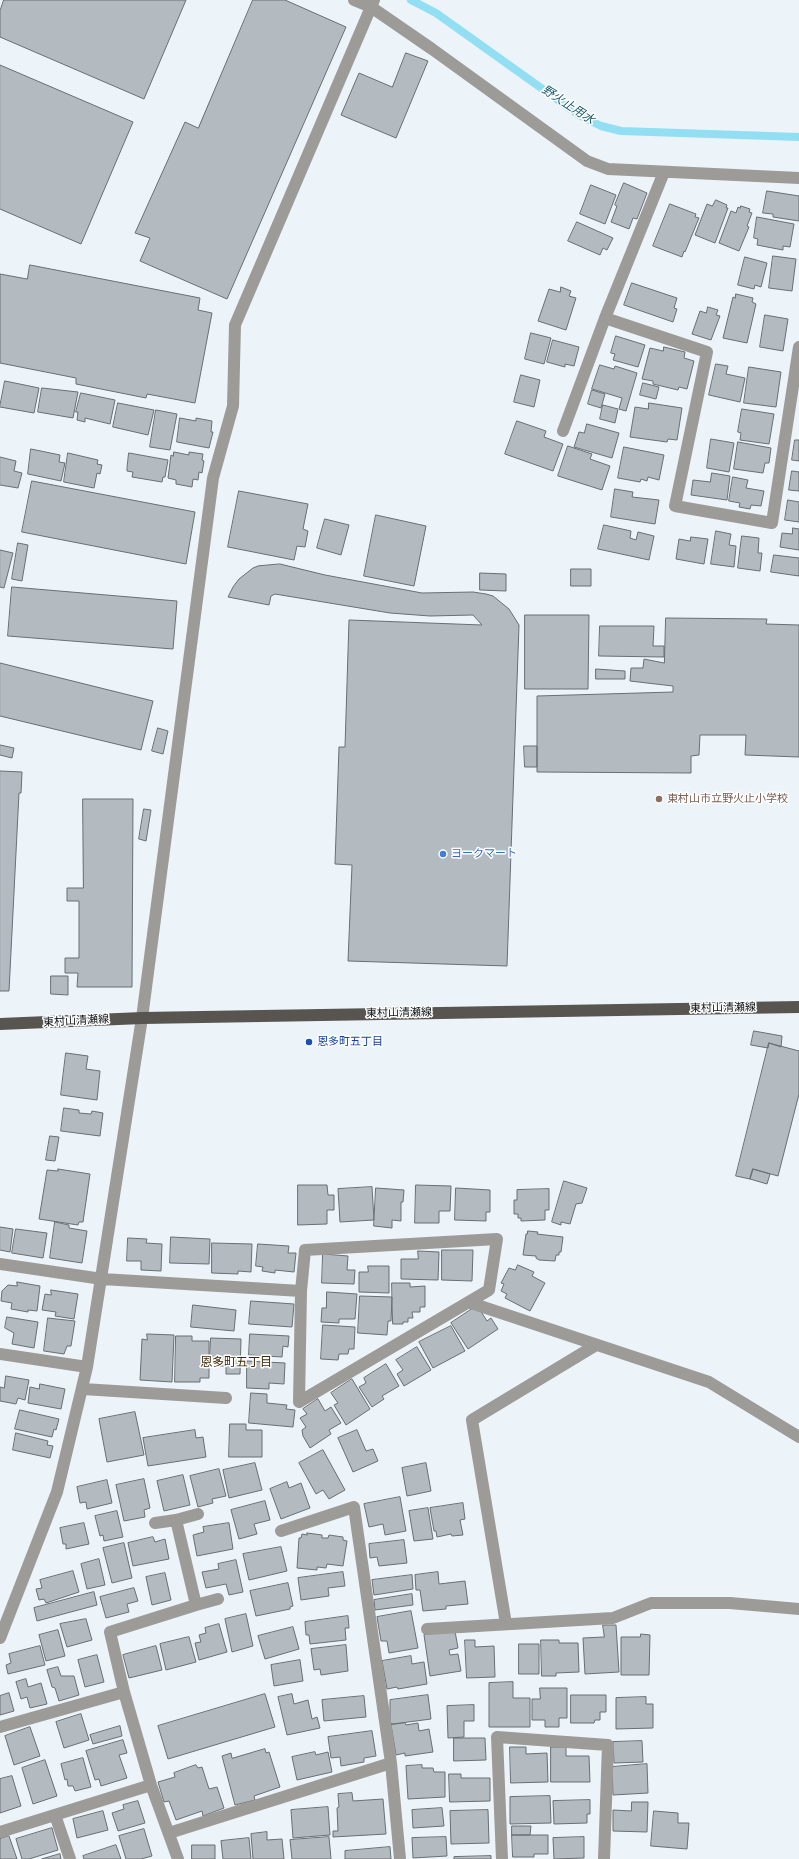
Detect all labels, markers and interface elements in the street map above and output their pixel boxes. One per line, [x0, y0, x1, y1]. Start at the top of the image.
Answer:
water label: 野火止用水 [539, 83, 597, 127]
place label: 東村山市立野火止小学校 [667, 792, 788, 806]
marker: 東村山市立野火止小学校 [654, 794, 664, 804]
place label: ヨークマート [451, 847, 517, 861]
marker: ヨークマート [438, 849, 448, 859]
street label: 東村山清瀬線 [690, 1001, 756, 1015]
street label: 東村山清瀬線 [366, 1006, 432, 1020]
street label: 東村山清瀬線 [43, 1013, 109, 1029]
place label: 恩多町五丁目 [317, 1035, 383, 1049]
marker: 恩多町五丁目 [304, 1037, 314, 1047]
district label: 恩多町五丁目 [200, 1356, 272, 1370]

